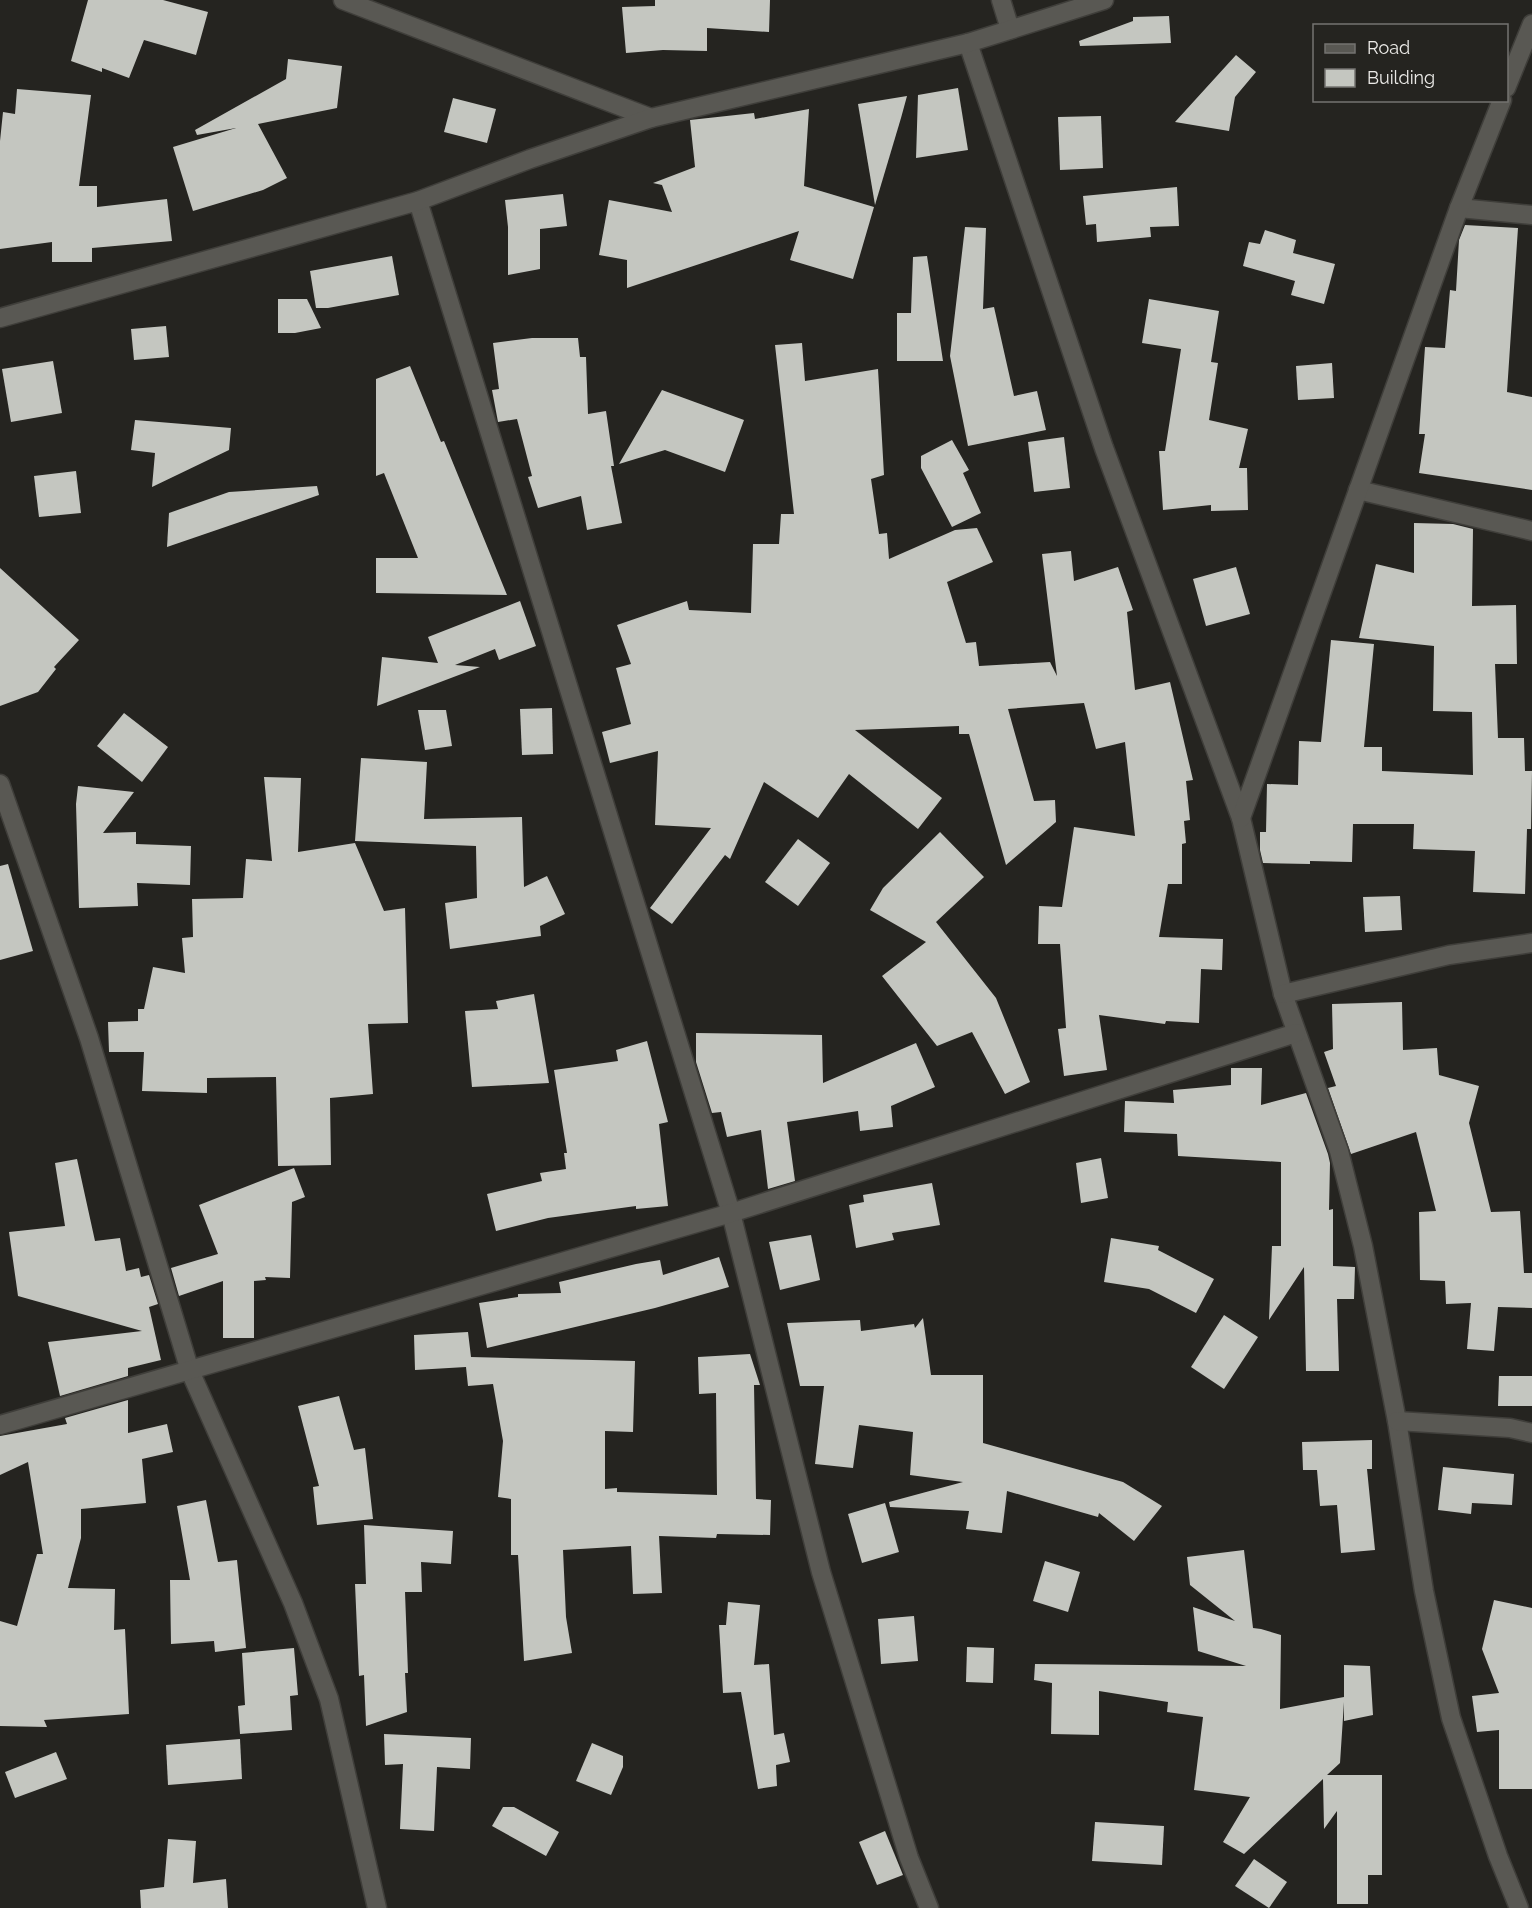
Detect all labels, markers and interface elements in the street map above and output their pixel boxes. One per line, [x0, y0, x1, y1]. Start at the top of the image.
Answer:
legend [1313, 24, 1508, 102]
text: Road [1367, 37, 1410, 58]
text: Building [1367, 67, 1435, 88]

